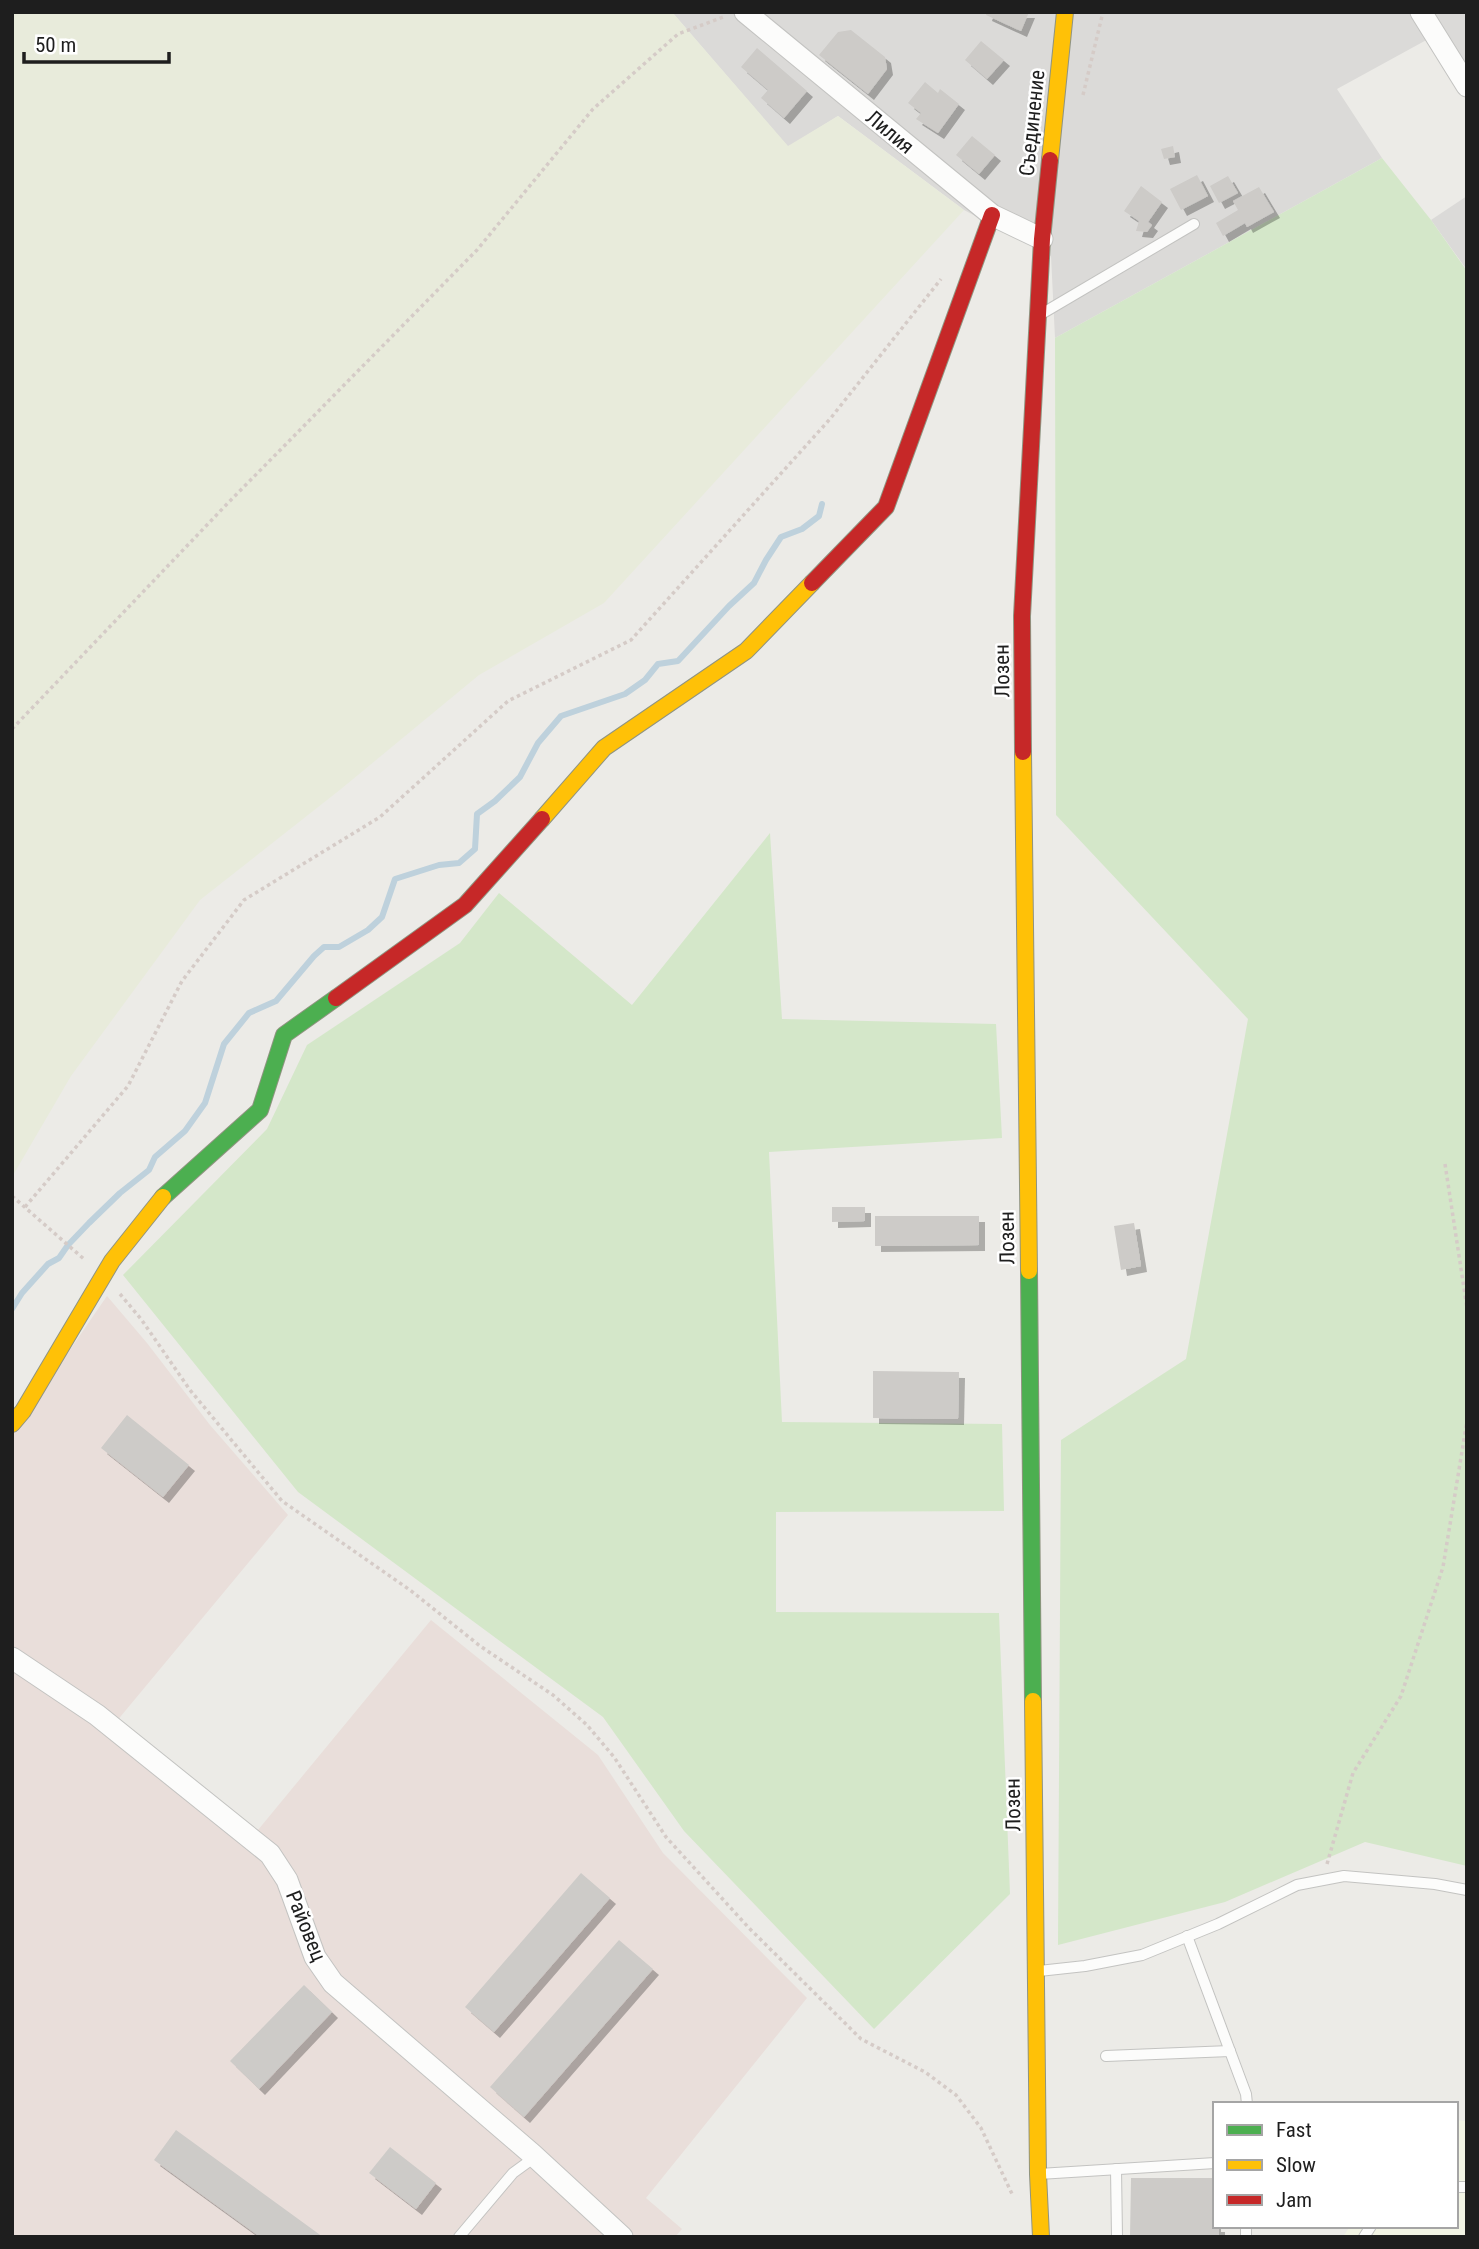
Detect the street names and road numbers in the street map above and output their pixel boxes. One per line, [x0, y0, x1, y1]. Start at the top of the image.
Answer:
street label: Съединение [1014, 69, 1050, 177]
street label: Лилия [861, 105, 919, 159]
street label: Лозен [990, 644, 1014, 698]
street label: Лозен [995, 1211, 1019, 1265]
street label: Лозен [1001, 1778, 1025, 1832]
street label: Райовец [281, 1887, 331, 1965]

